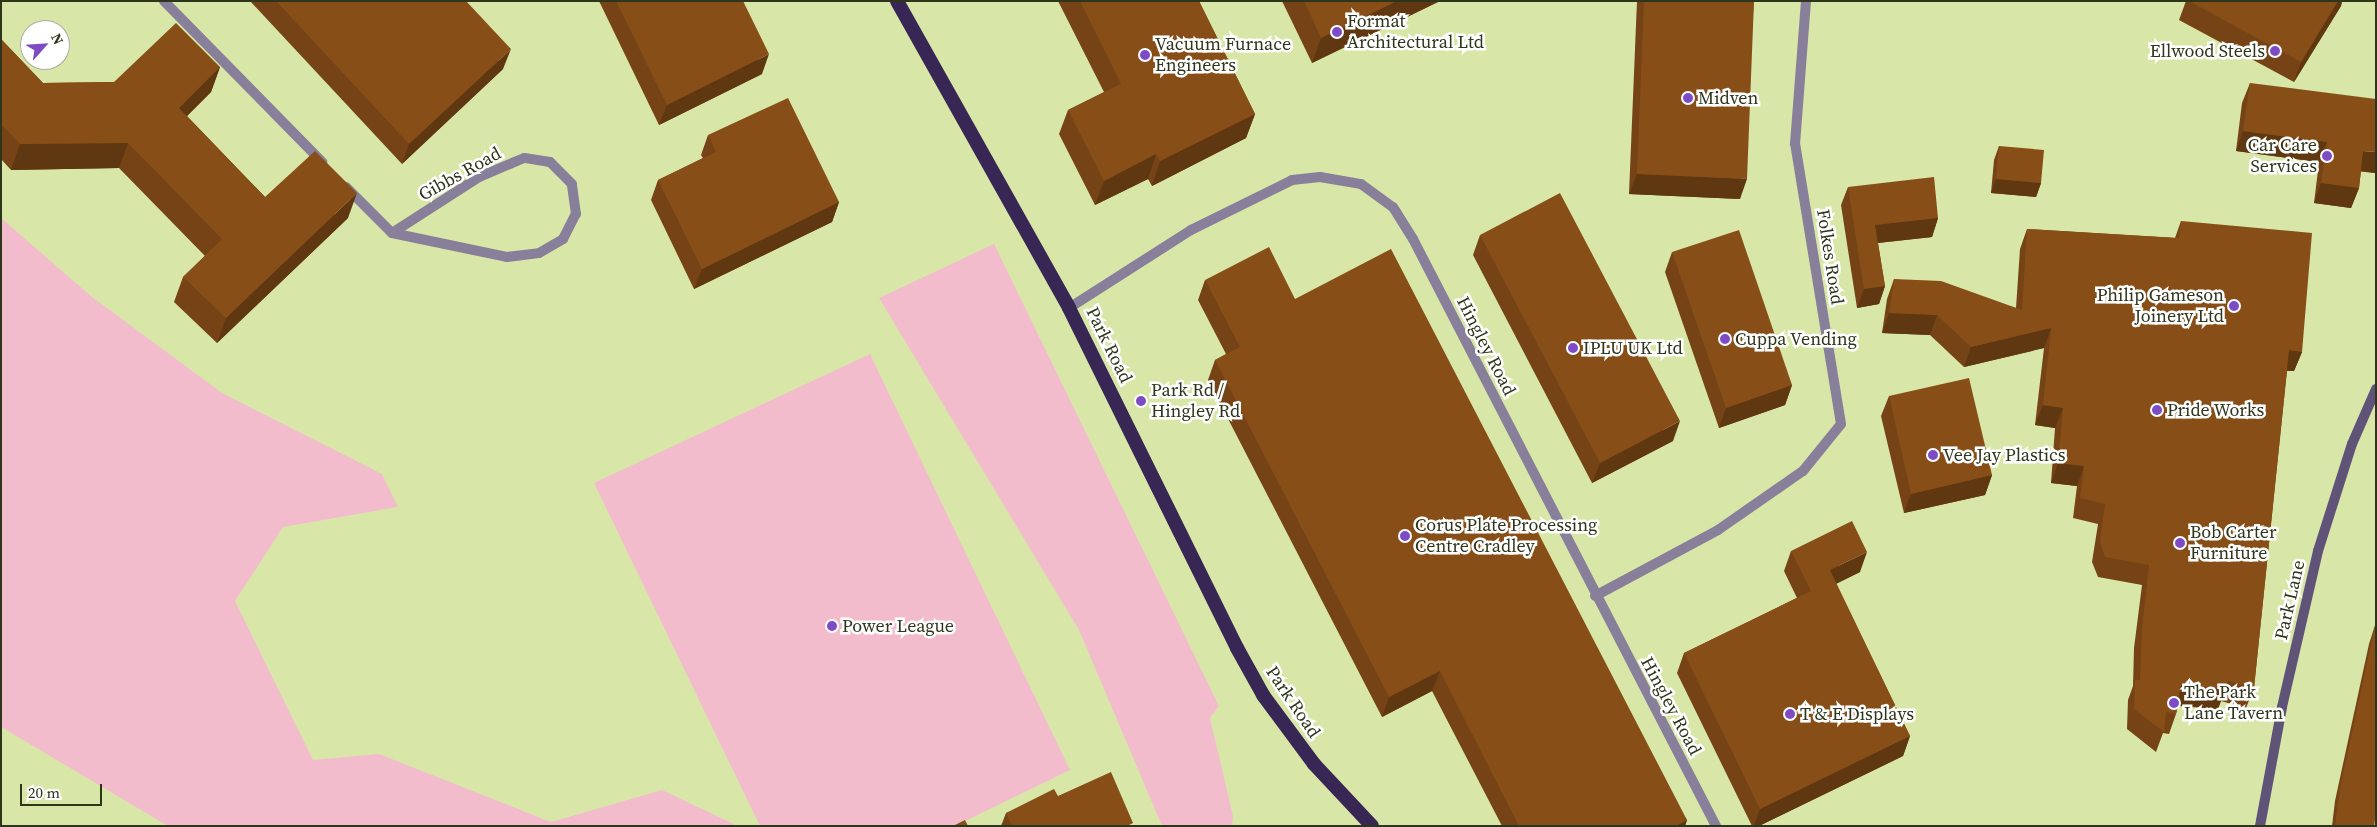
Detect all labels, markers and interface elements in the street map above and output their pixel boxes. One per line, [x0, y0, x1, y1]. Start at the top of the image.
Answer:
place label: Format Architectural Ltd [1347, 11, 1484, 54]
north arrow [20, 20, 70, 70]
marker: Format Architectural Ltd [1331, 26, 1343, 38]
text: N [46, 30, 69, 48]
place label: Vacuum Furnace Engineers [1155, 34, 1291, 76]
place label: Ellwood Steels [2150, 40, 2265, 62]
marker: Ellwood Steels [2269, 45, 2281, 57]
marker: Vacuum Furnace Engineers [1139, 49, 1151, 61]
place label: Midven [1698, 87, 1758, 109]
marker: Midven [1682, 92, 1694, 104]
place label: Car Care Services [2248, 135, 2317, 178]
street label: Gibbs Road [415, 142, 505, 206]
marker: Car Care Services [2321, 150, 2333, 162]
street label: Folkes Road [1812, 208, 1848, 306]
place label: Philip Gameson Joinery Ltd [2097, 285, 2224, 328]
street label: Hingley Road [1452, 293, 1520, 399]
marker: Philip Gameson Joinery Ltd [2228, 300, 2240, 312]
street label: Park Road [1081, 303, 1137, 387]
place label: Cuppa Vending [1735, 328, 1857, 350]
marker: Cuppa Vending [1719, 333, 1731, 345]
place label: IPLU UK Ltd [1583, 337, 1683, 359]
marker: IPLU UK Ltd [1567, 342, 1579, 354]
place label: Park Rd / Hingley Rd [1151, 380, 1240, 422]
marker: Park Rd / Hingley Rd [1135, 395, 1147, 407]
place label: Pride Works [2167, 399, 2265, 421]
marker: Pride Works [2151, 404, 2163, 416]
place label: Vee Jay Plastics [1943, 444, 2066, 466]
marker: Vee Jay Plastics [1927, 449, 1939, 461]
place label: Corus Plate Processing Centre Cradley [1415, 515, 1597, 558]
place label: Bob Carter Furniture [2190, 522, 2277, 564]
marker: Corus Plate Processing Centre Cradley [1399, 530, 1411, 542]
marker: Bob Carter Furniture [2174, 537, 2186, 549]
street label: Park Lane [2270, 558, 2310, 642]
place label: Power League [842, 615, 954, 637]
marker: Power League [826, 620, 838, 632]
street label: Hingley Road [1636, 653, 1706, 759]
street label: Park Road [1261, 662, 1325, 742]
place label: The Park Lane Tavern [2184, 682, 2283, 724]
marker: The Park Lane Tavern [2168, 697, 2180, 709]
place label: T & E Displays [1800, 703, 1914, 725]
marker: T & E Displays [1784, 708, 1796, 720]
scale bar [22, 774, 105, 806]
text: 20 m [28, 782, 60, 803]

